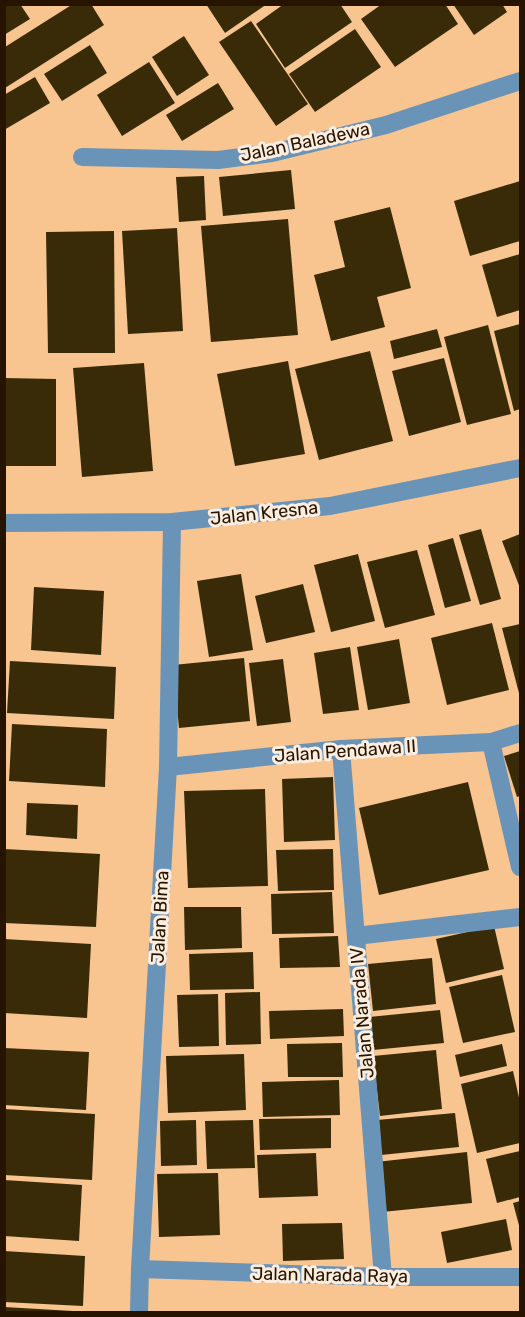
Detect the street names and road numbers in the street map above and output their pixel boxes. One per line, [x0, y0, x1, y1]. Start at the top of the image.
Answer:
street label: Jalan Baladewa [238, 118, 372, 166]
street label: Jalan Kresna [209, 496, 319, 530]
street label: Jalan Pendawa II [273, 735, 417, 767]
street label: Jalan Bima [147, 870, 173, 964]
street label: Jalan Narada IV [345, 946, 379, 1080]
street label: Jalan Narada Raya [252, 1263, 408, 1287]

